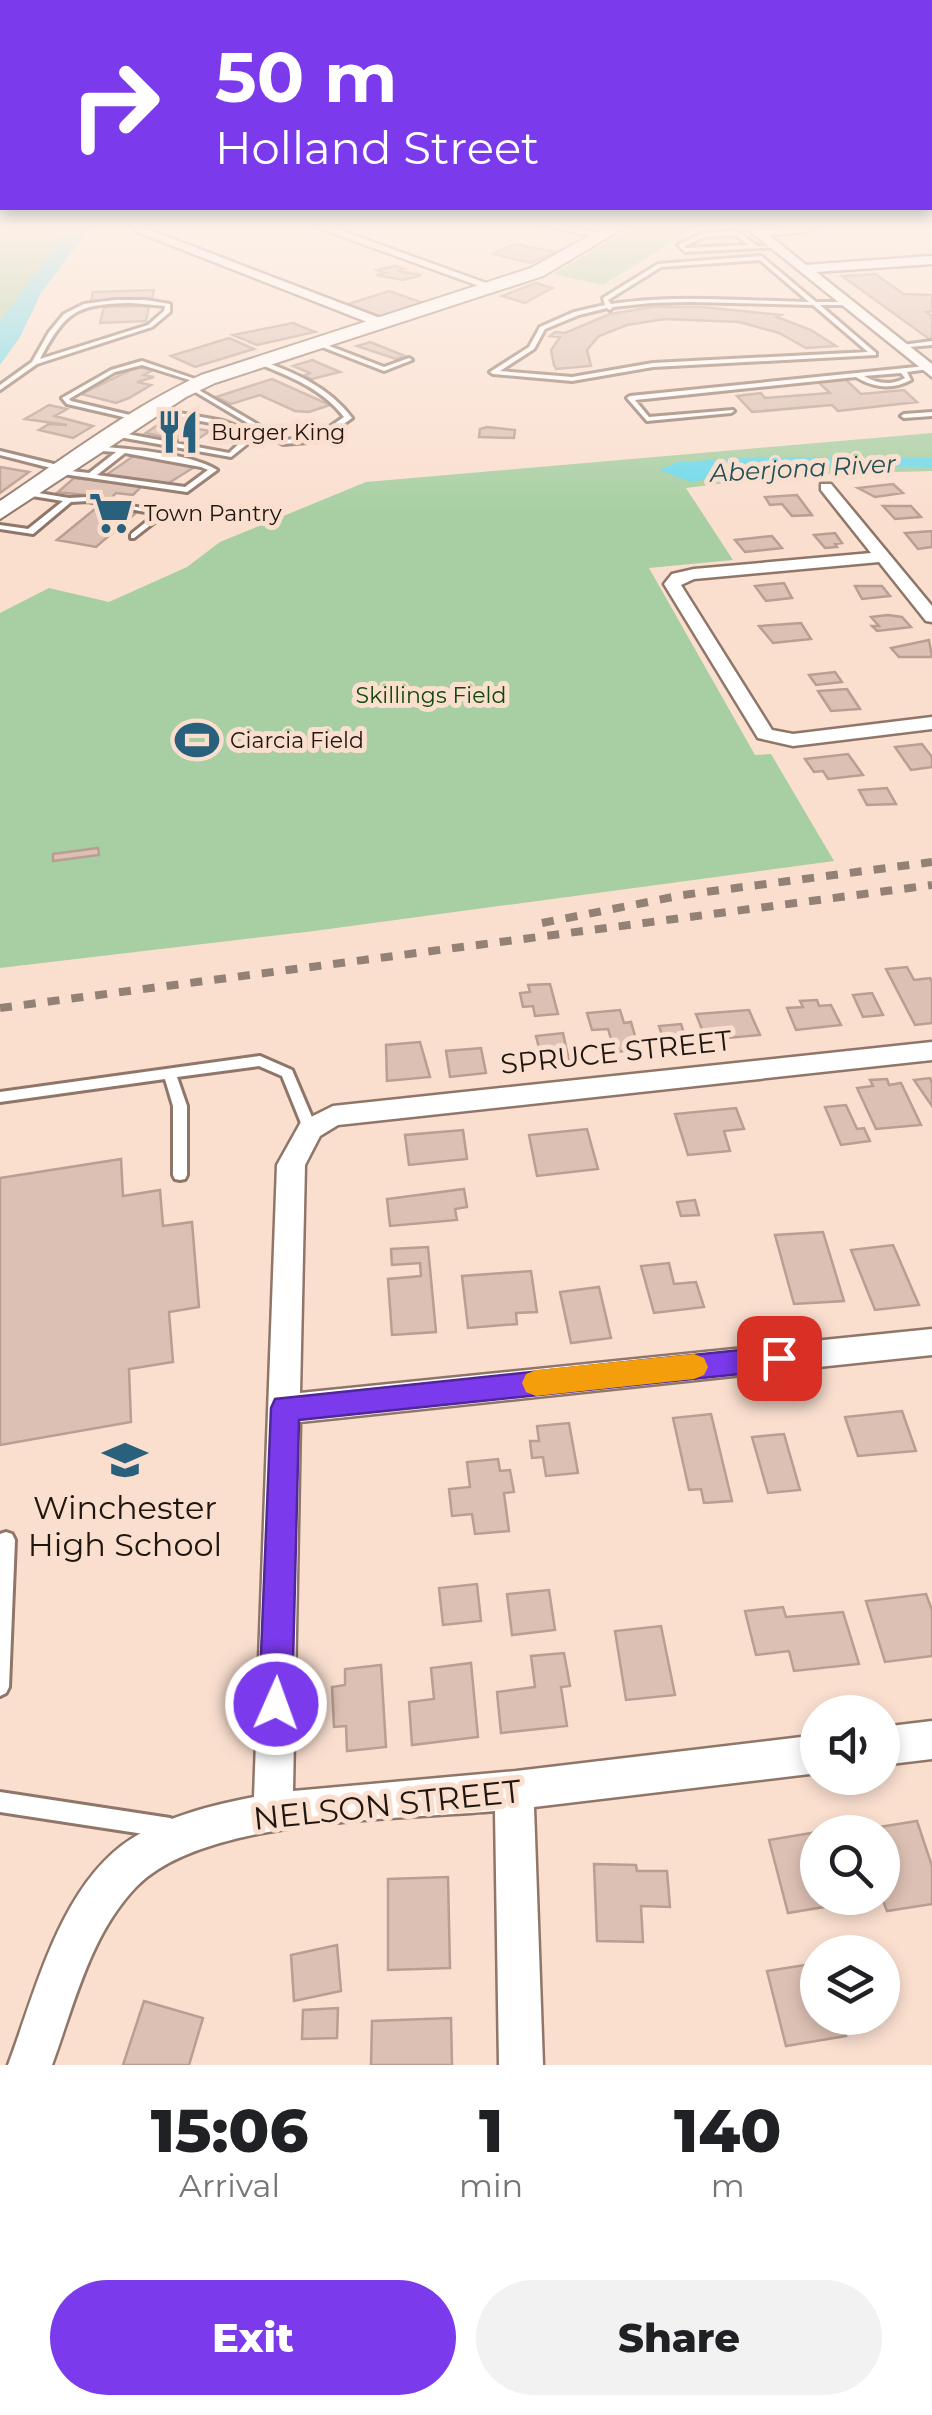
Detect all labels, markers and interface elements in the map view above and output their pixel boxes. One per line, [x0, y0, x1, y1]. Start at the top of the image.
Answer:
text: 50 m [215, 34, 397, 120]
icon: right [50, 40, 180, 170]
text: Holland Street [215, 120, 539, 175]
restaurant icon: Burger King [154, 408, 202, 456]
place label: Burger King [211, 419, 345, 446]
water label: Aberjona River [707, 448, 898, 488]
supermarket icon: Town Pantry [87, 489, 135, 537]
place label: Town Pantry [144, 500, 282, 527]
park label: Skillings Field [356, 682, 506, 709]
sports icon: Ciarcia Field [173, 716, 221, 764]
place label: Ciarcia Field [230, 727, 364, 754]
street label: SPRUCE STREET [499, 1023, 733, 1081]
pin [737, 1316, 822, 1401]
icon: arrive [752, 1331, 807, 1386]
school or university icon: Winchester High School [101, 1436, 149, 1484]
place label: Winchester High School [28, 1488, 222, 1564]
position arrow [224, 1652, 328, 1756]
map controls [800, 1695, 900, 2035]
button: sound [800, 1695, 900, 1795]
street label: NELSON STREET [251, 1771, 523, 1838]
button: search [800, 1815, 900, 1915]
button: layers [800, 1935, 900, 2035]
text: 15:06 [151, 2094, 308, 2167]
text: 1 [479, 2094, 503, 2167]
text: 140 [674, 2094, 781, 2167]
text: Arrival [179, 2166, 280, 2205]
text: min [459, 2166, 523, 2205]
text: m [711, 2166, 745, 2205]
button: Exit [50, 2280, 456, 2395]
button: Share [476, 2280, 882, 2395]

